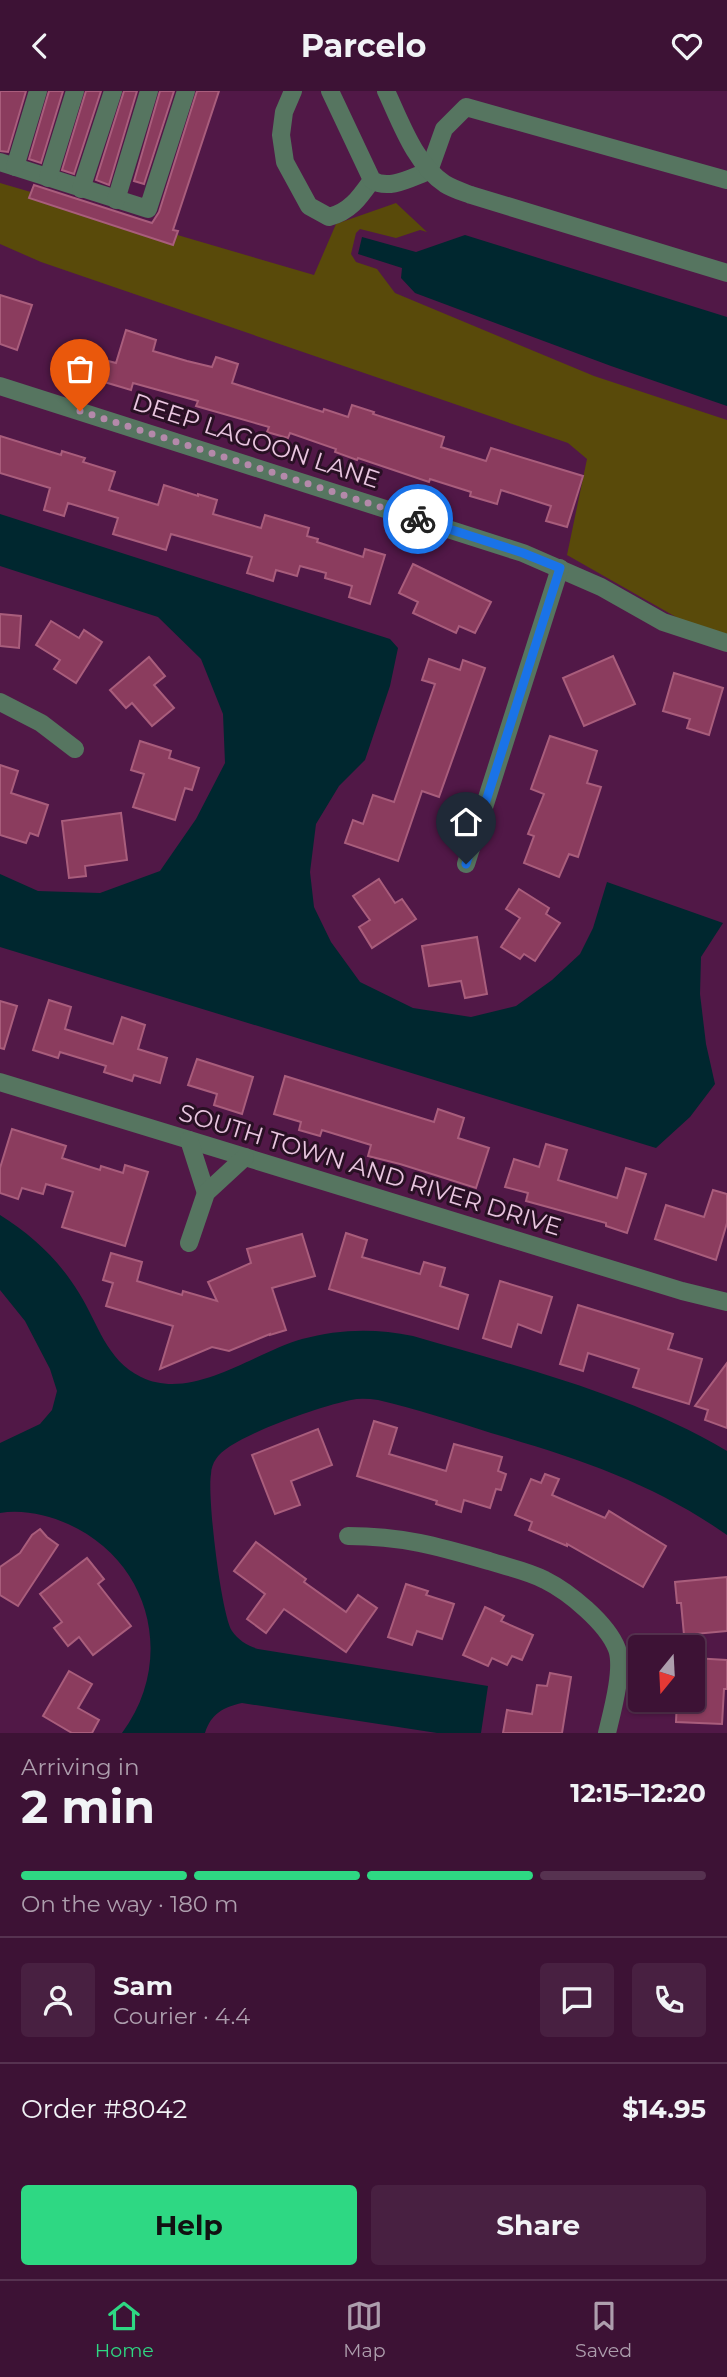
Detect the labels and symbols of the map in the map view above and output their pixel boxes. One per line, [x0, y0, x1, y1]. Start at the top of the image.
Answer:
pin [50, 339, 110, 411]
street label: DEEP LAGOON LANE [129, 387, 383, 494]
courier [383, 484, 453, 554]
pin [436, 792, 496, 864]
street label: SOUTH TOWN AND RIVER DRIVE [176, 1097, 565, 1242]
north arrow [628, 1635, 705, 1711]

